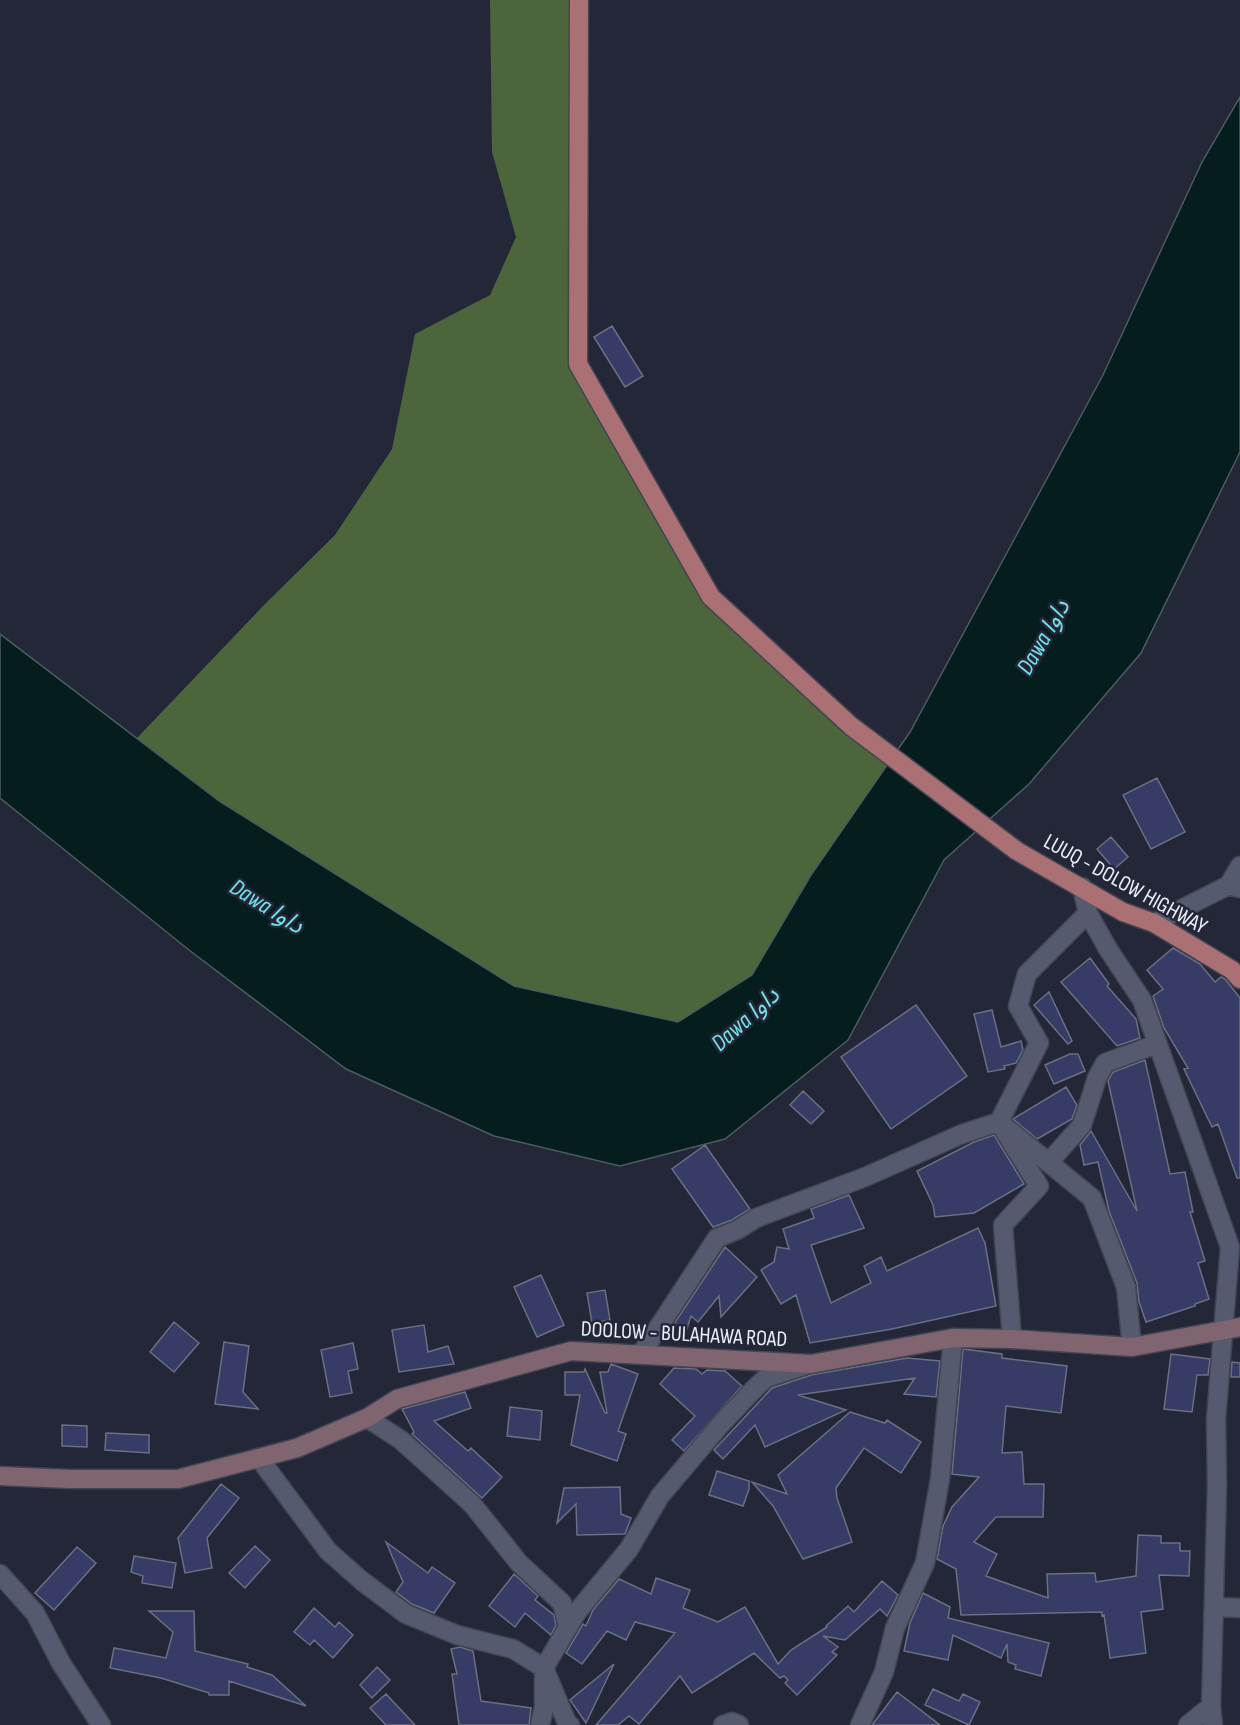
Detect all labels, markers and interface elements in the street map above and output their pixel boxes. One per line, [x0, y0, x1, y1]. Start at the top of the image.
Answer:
water label: Dawa داوا [1010, 594, 1077, 680]
street label: LUUQ - DOLOW HIGHWAY [1039, 828, 1212, 940]
water label: Dawa داوا [224, 872, 309, 941]
water label: Dawa داوا [705, 981, 786, 1057]
street label: DOOLOW - BULAHAWA ROAD [580, 1316, 788, 1353]

